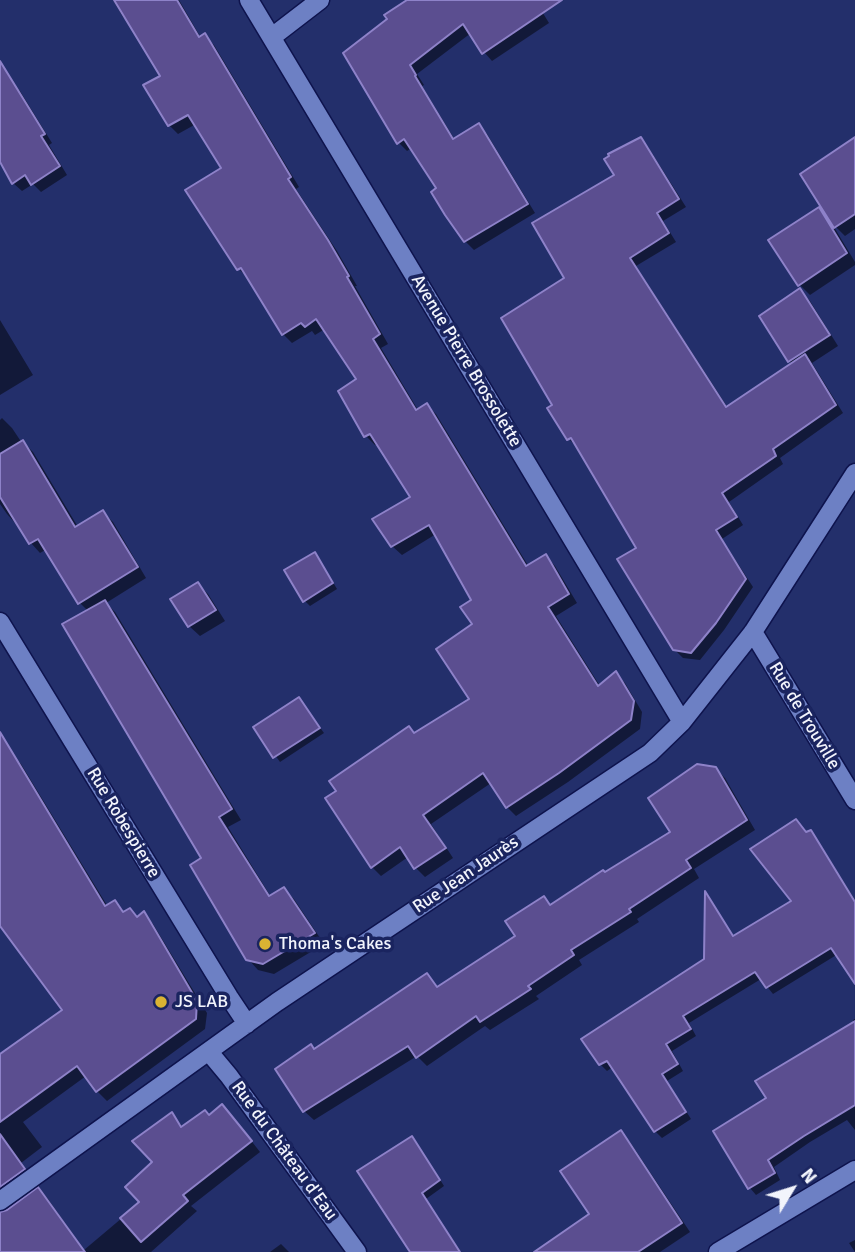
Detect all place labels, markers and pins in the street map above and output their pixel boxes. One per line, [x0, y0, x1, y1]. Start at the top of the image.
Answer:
place label: Thoma's Cakes [279, 933, 391, 955]
marker: Thoma's Cakes [257, 936, 273, 952]
place label: JS LAB [175, 991, 228, 1013]
marker: JS LAB [153, 994, 169, 1010]

